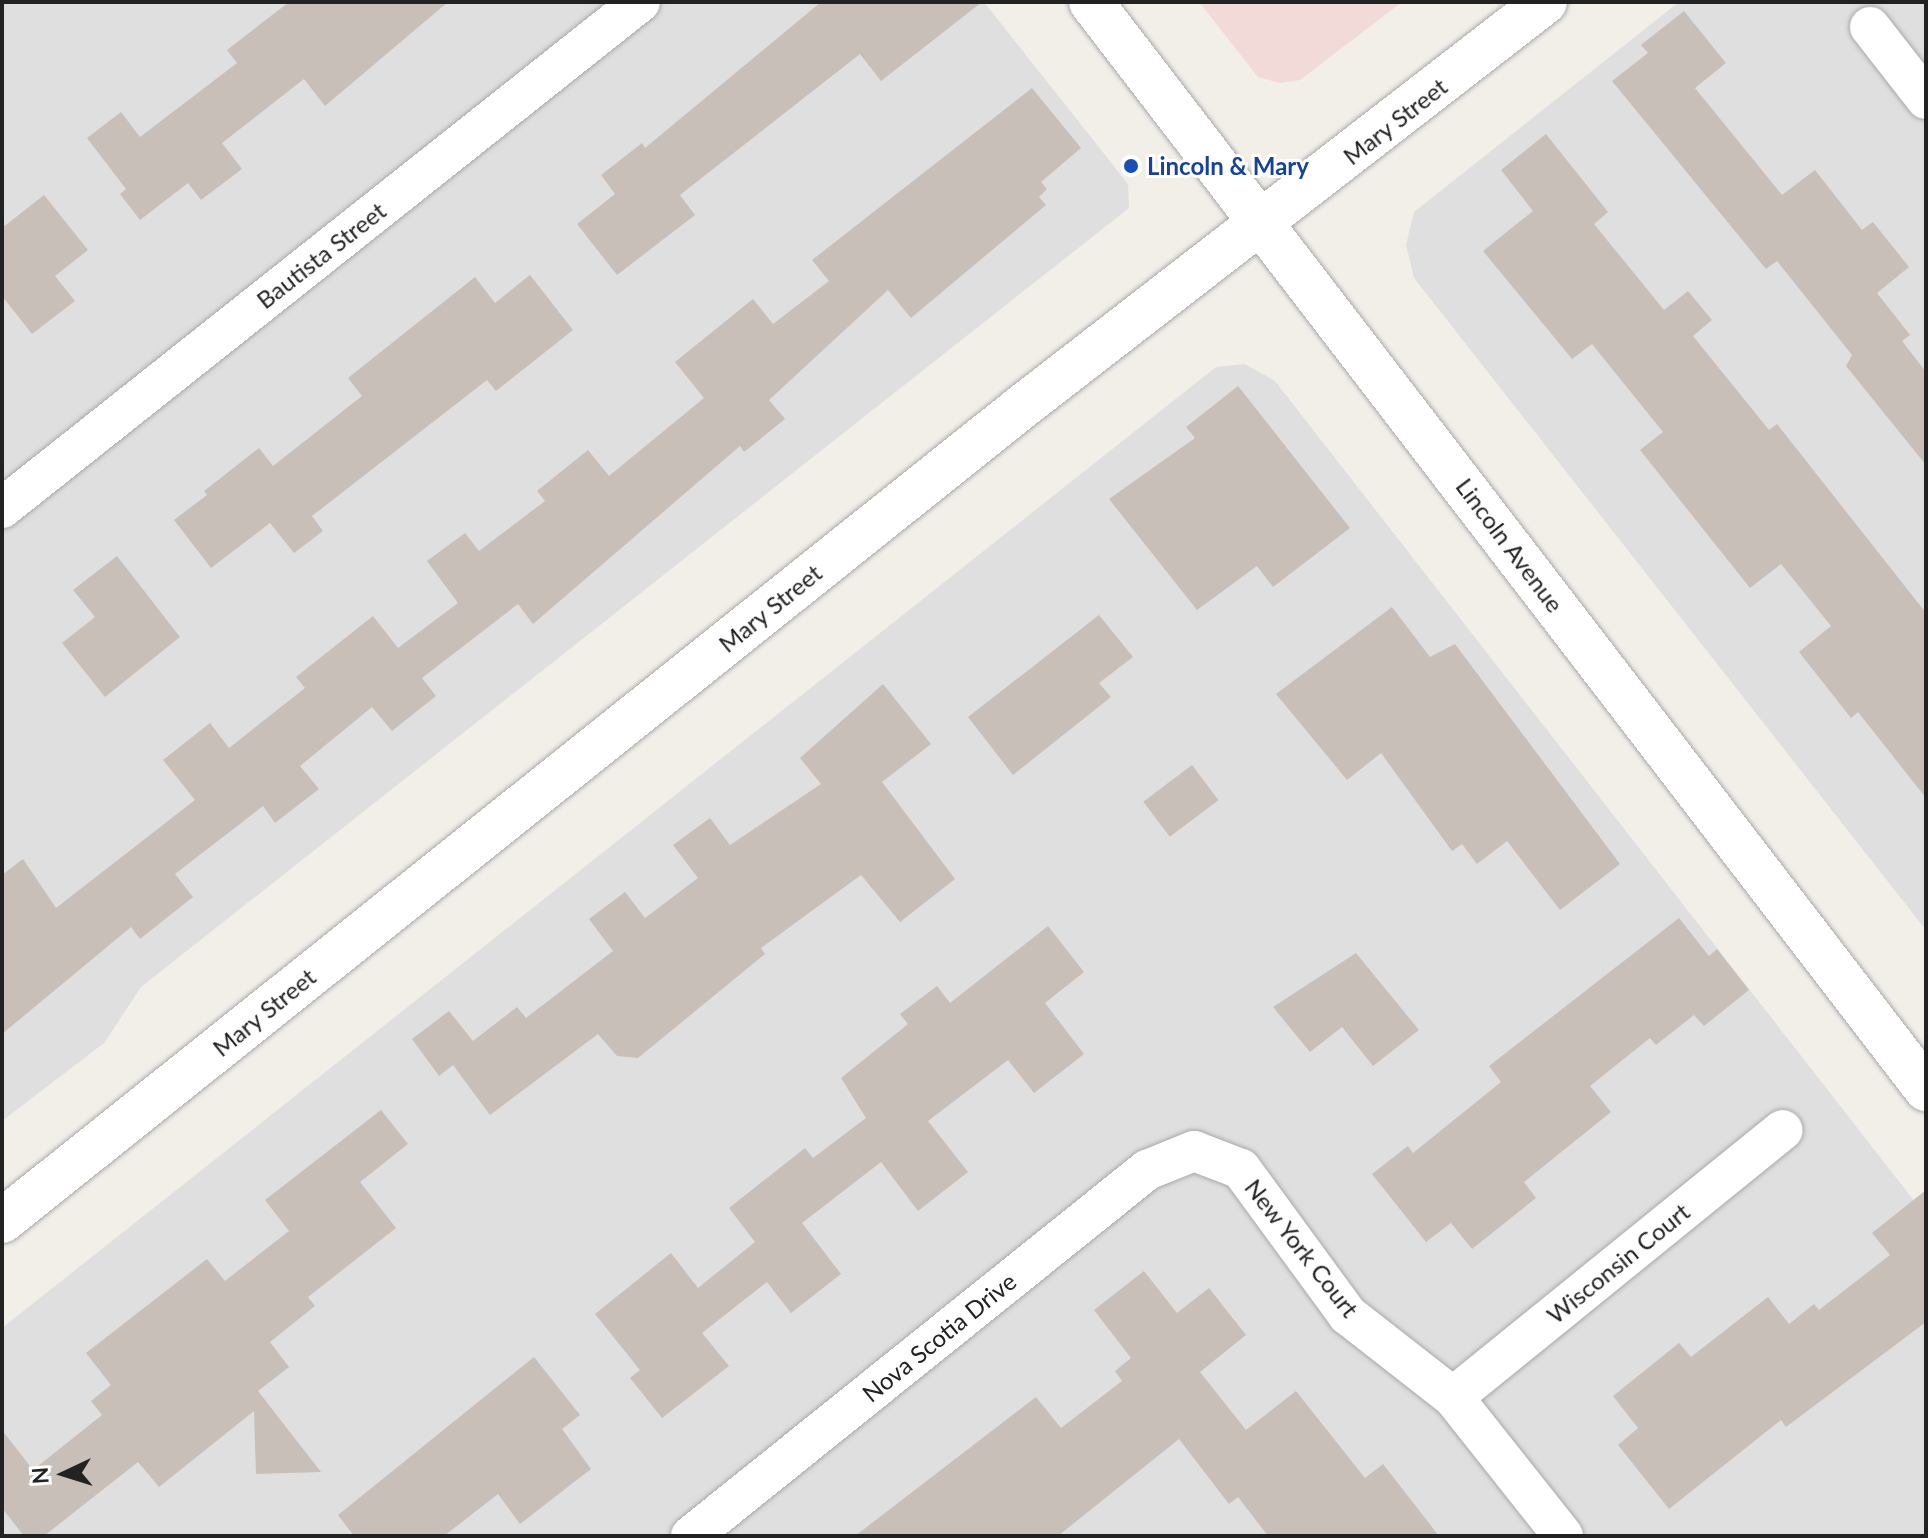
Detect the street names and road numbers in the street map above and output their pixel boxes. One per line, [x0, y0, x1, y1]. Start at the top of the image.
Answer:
street label: Mary Street [1337, 71, 1453, 171]
street label: Bautista Street [251, 196, 391, 314]
street label: Lincoln Avenue [1450, 472, 1570, 618]
street label: Mary Street [713, 558, 827, 658]
street label: Mary Street [207, 962, 321, 1062]
street label: New York Court [1239, 1173, 1365, 1323]
street label: Wisconsin Court [1541, 1197, 1695, 1329]
street label: Nova Scotia Drive [856, 1266, 1022, 1408]

